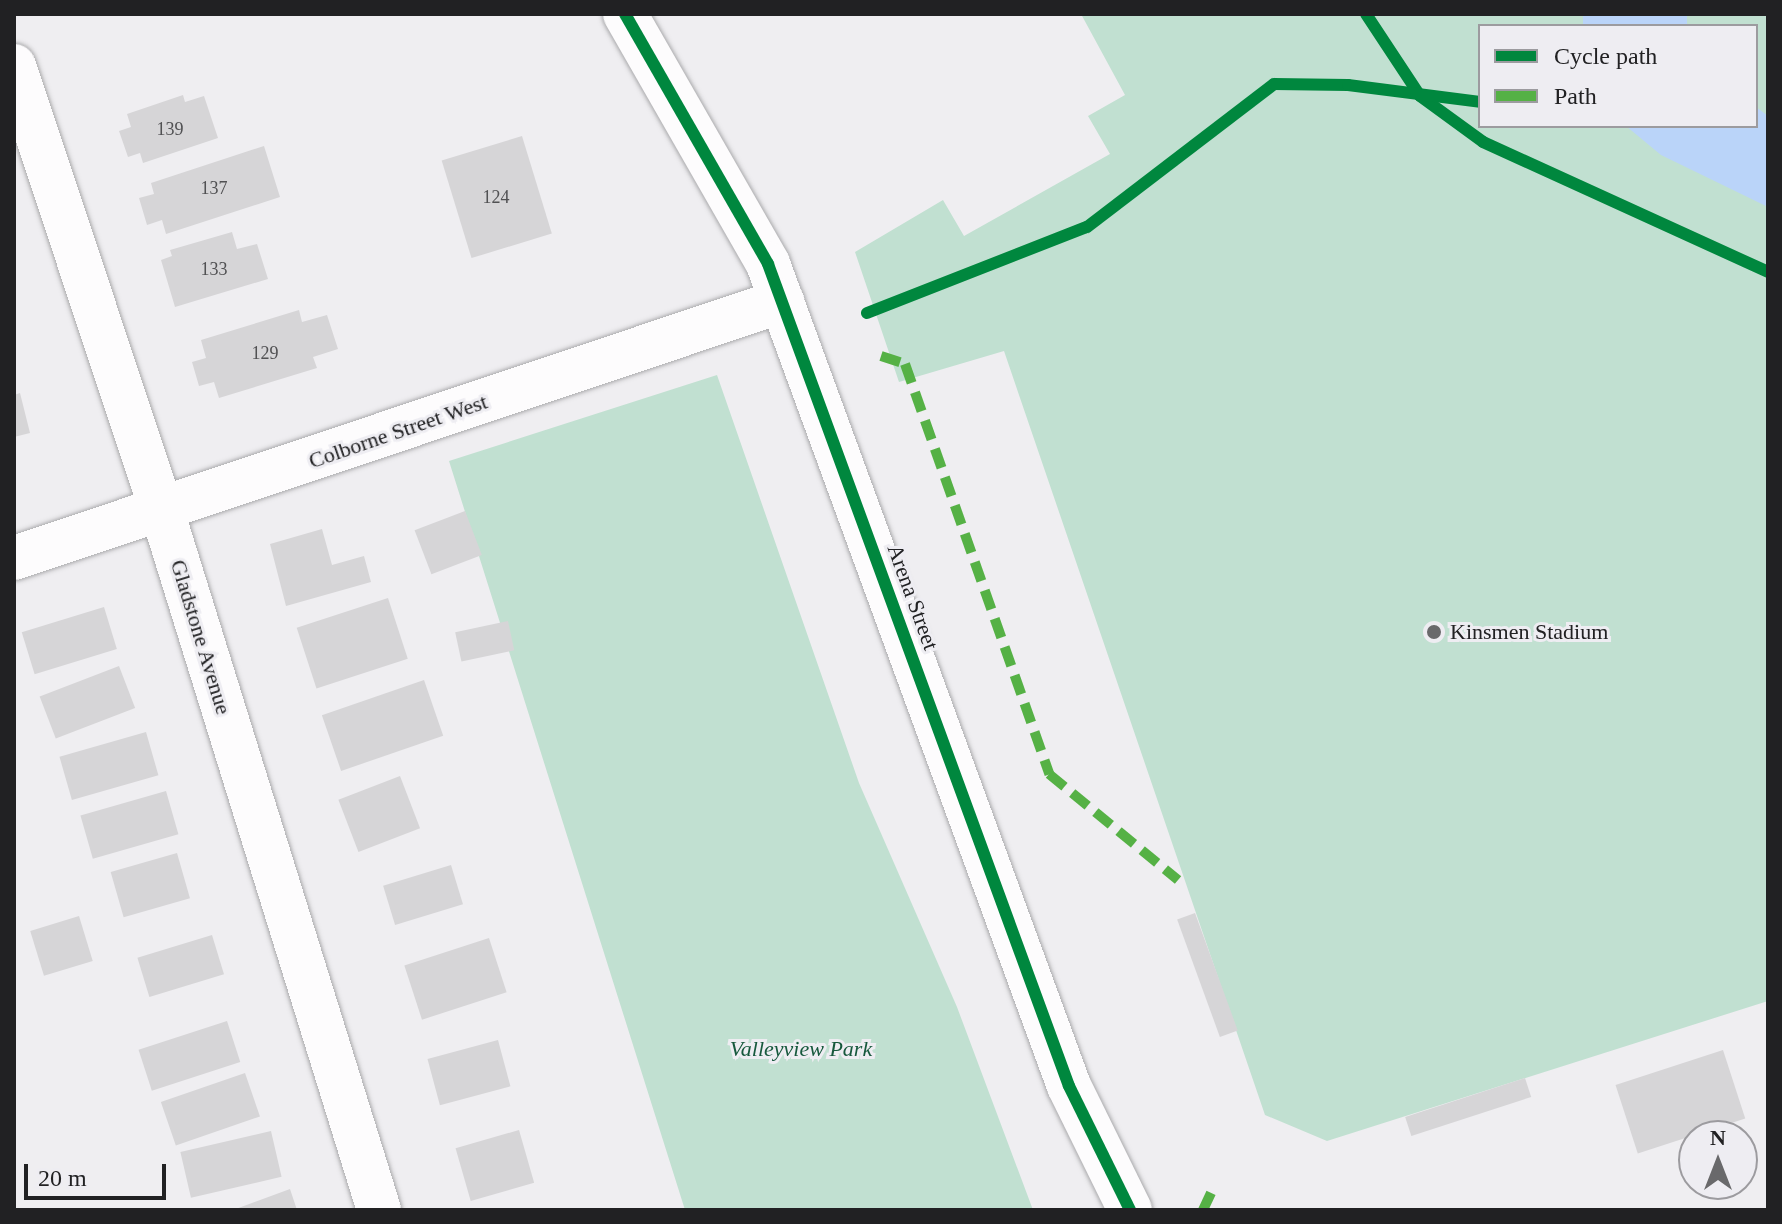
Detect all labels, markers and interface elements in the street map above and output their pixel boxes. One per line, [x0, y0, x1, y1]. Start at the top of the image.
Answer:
legend [1478, 24, 1758, 128]
text: Cycle path [1554, 43, 1657, 69]
text: Path [1554, 83, 1597, 109]
house number: 139 [156, 118, 184, 140]
house number: 137 [200, 177, 228, 199]
house number: 124 [482, 186, 510, 208]
house number: 133 [200, 258, 228, 280]
house number: 129 [252, 342, 278, 364]
street label: Colborne Street West [305, 388, 491, 474]
street label: Arena Street [882, 541, 944, 653]
street label: Gladstone Avenue [165, 556, 237, 718]
place label: Kinsmen Stadium [1450, 619, 1608, 645]
marker: Kinsmen Stadium [1425, 623, 1443, 641]
park label: Valleyview Park [730, 1036, 872, 1062]
north arrow [1678, 1120, 1758, 1200]
text: N [1710, 1125, 1726, 1150]
scale bar [28, 1148, 170, 1198]
text: 20 m [38, 1165, 87, 1191]

